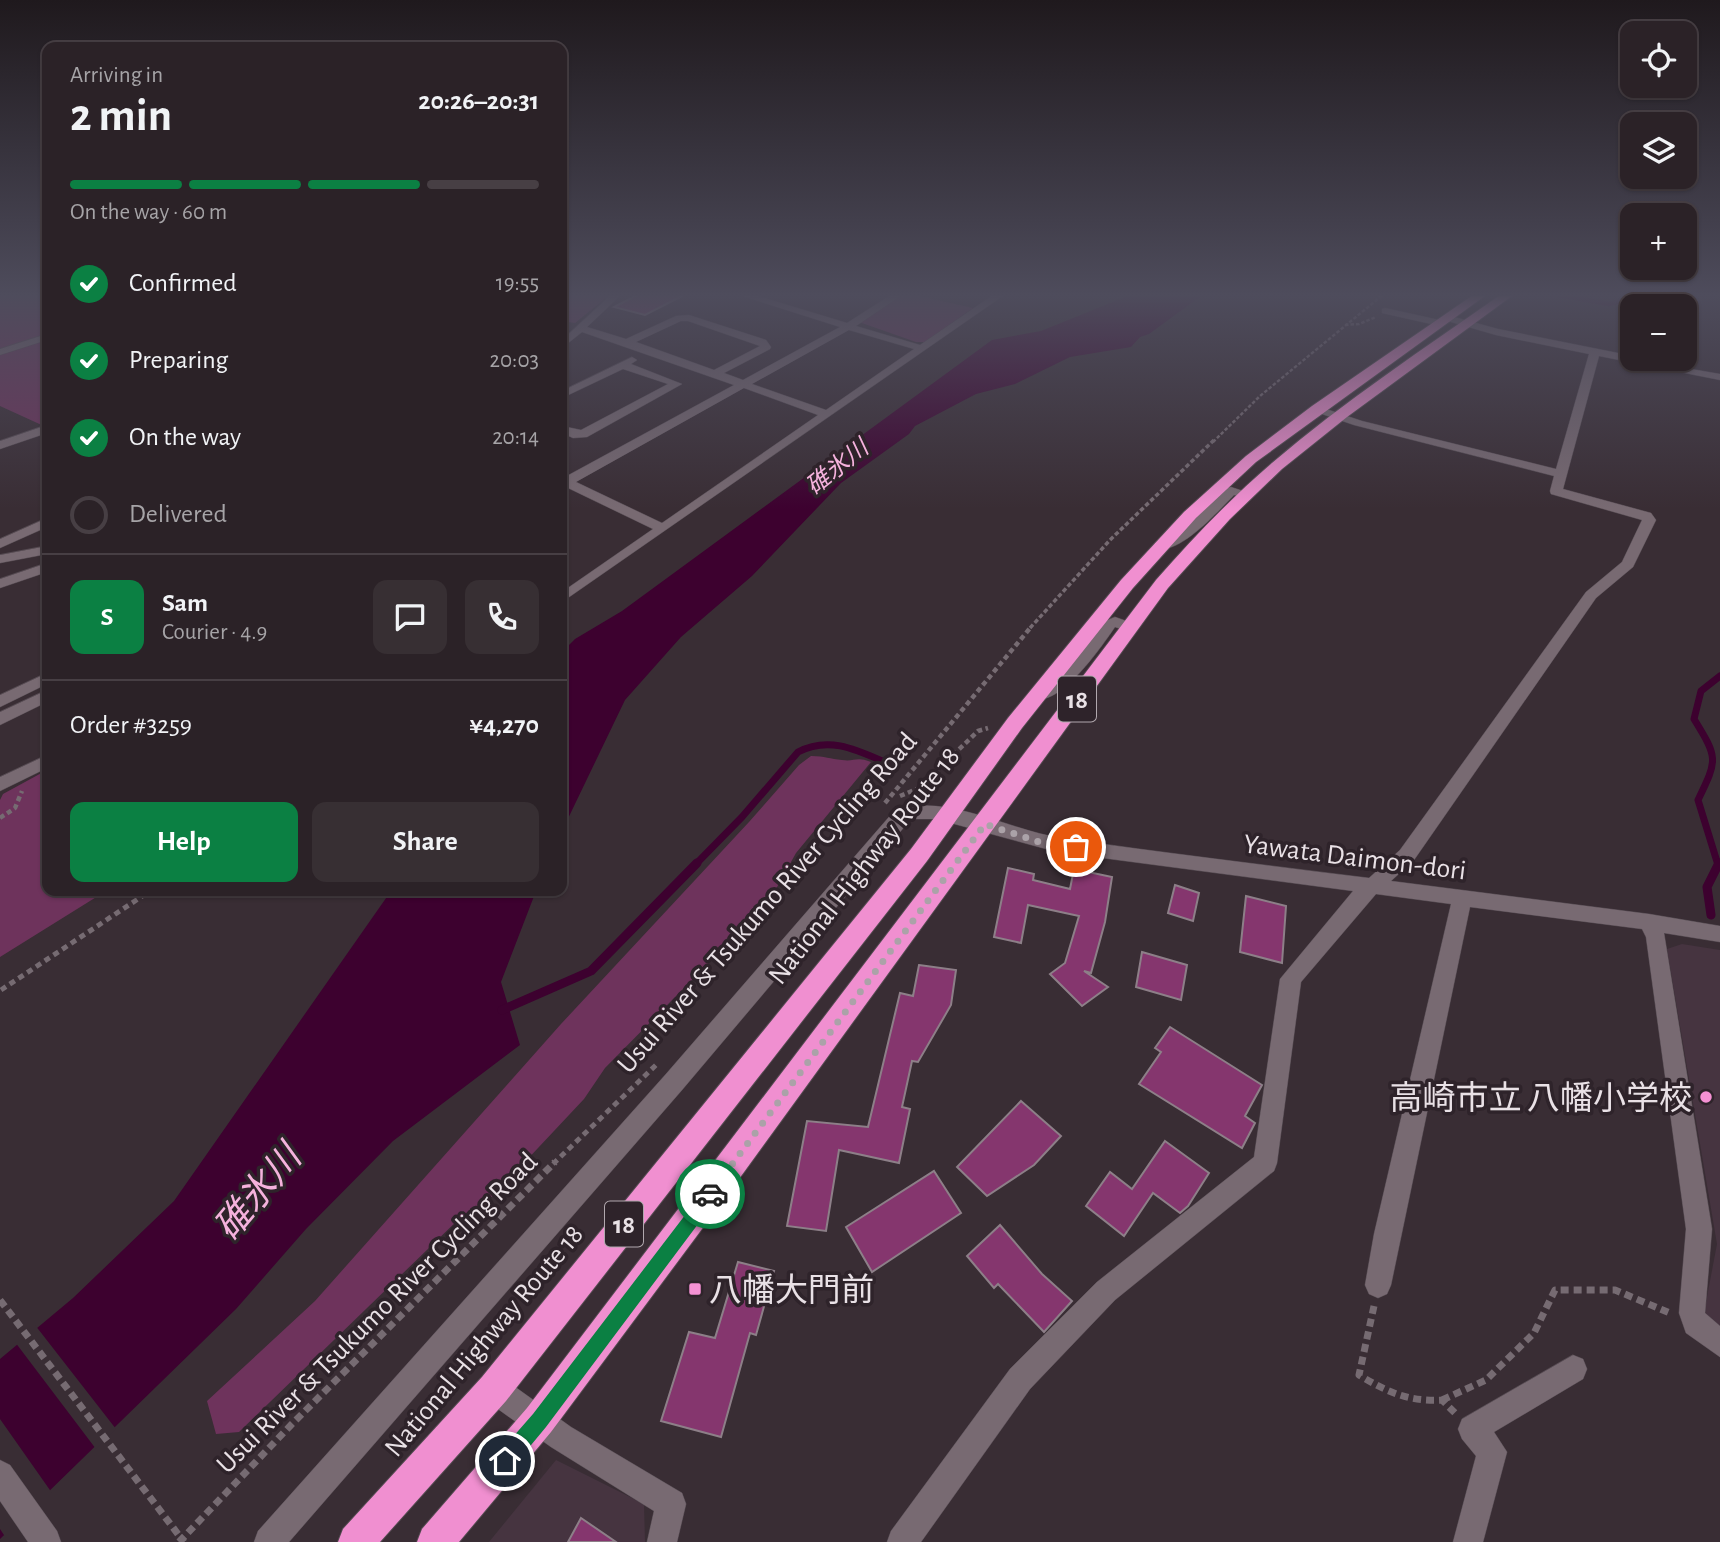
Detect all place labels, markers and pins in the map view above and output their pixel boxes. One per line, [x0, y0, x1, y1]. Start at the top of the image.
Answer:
pin [1046, 817, 1106, 877]
place label: 高崎市立 八幡小学校 [1390, 1081, 1692, 1116]
marker: 高崎市立 八幡小学校 [1698, 1089, 1714, 1105]
place label: 八幡大門前 [709, 1273, 874, 1308]
marker: 八幡大門前 [687, 1281, 703, 1297]
pin [475, 1431, 535, 1491]

